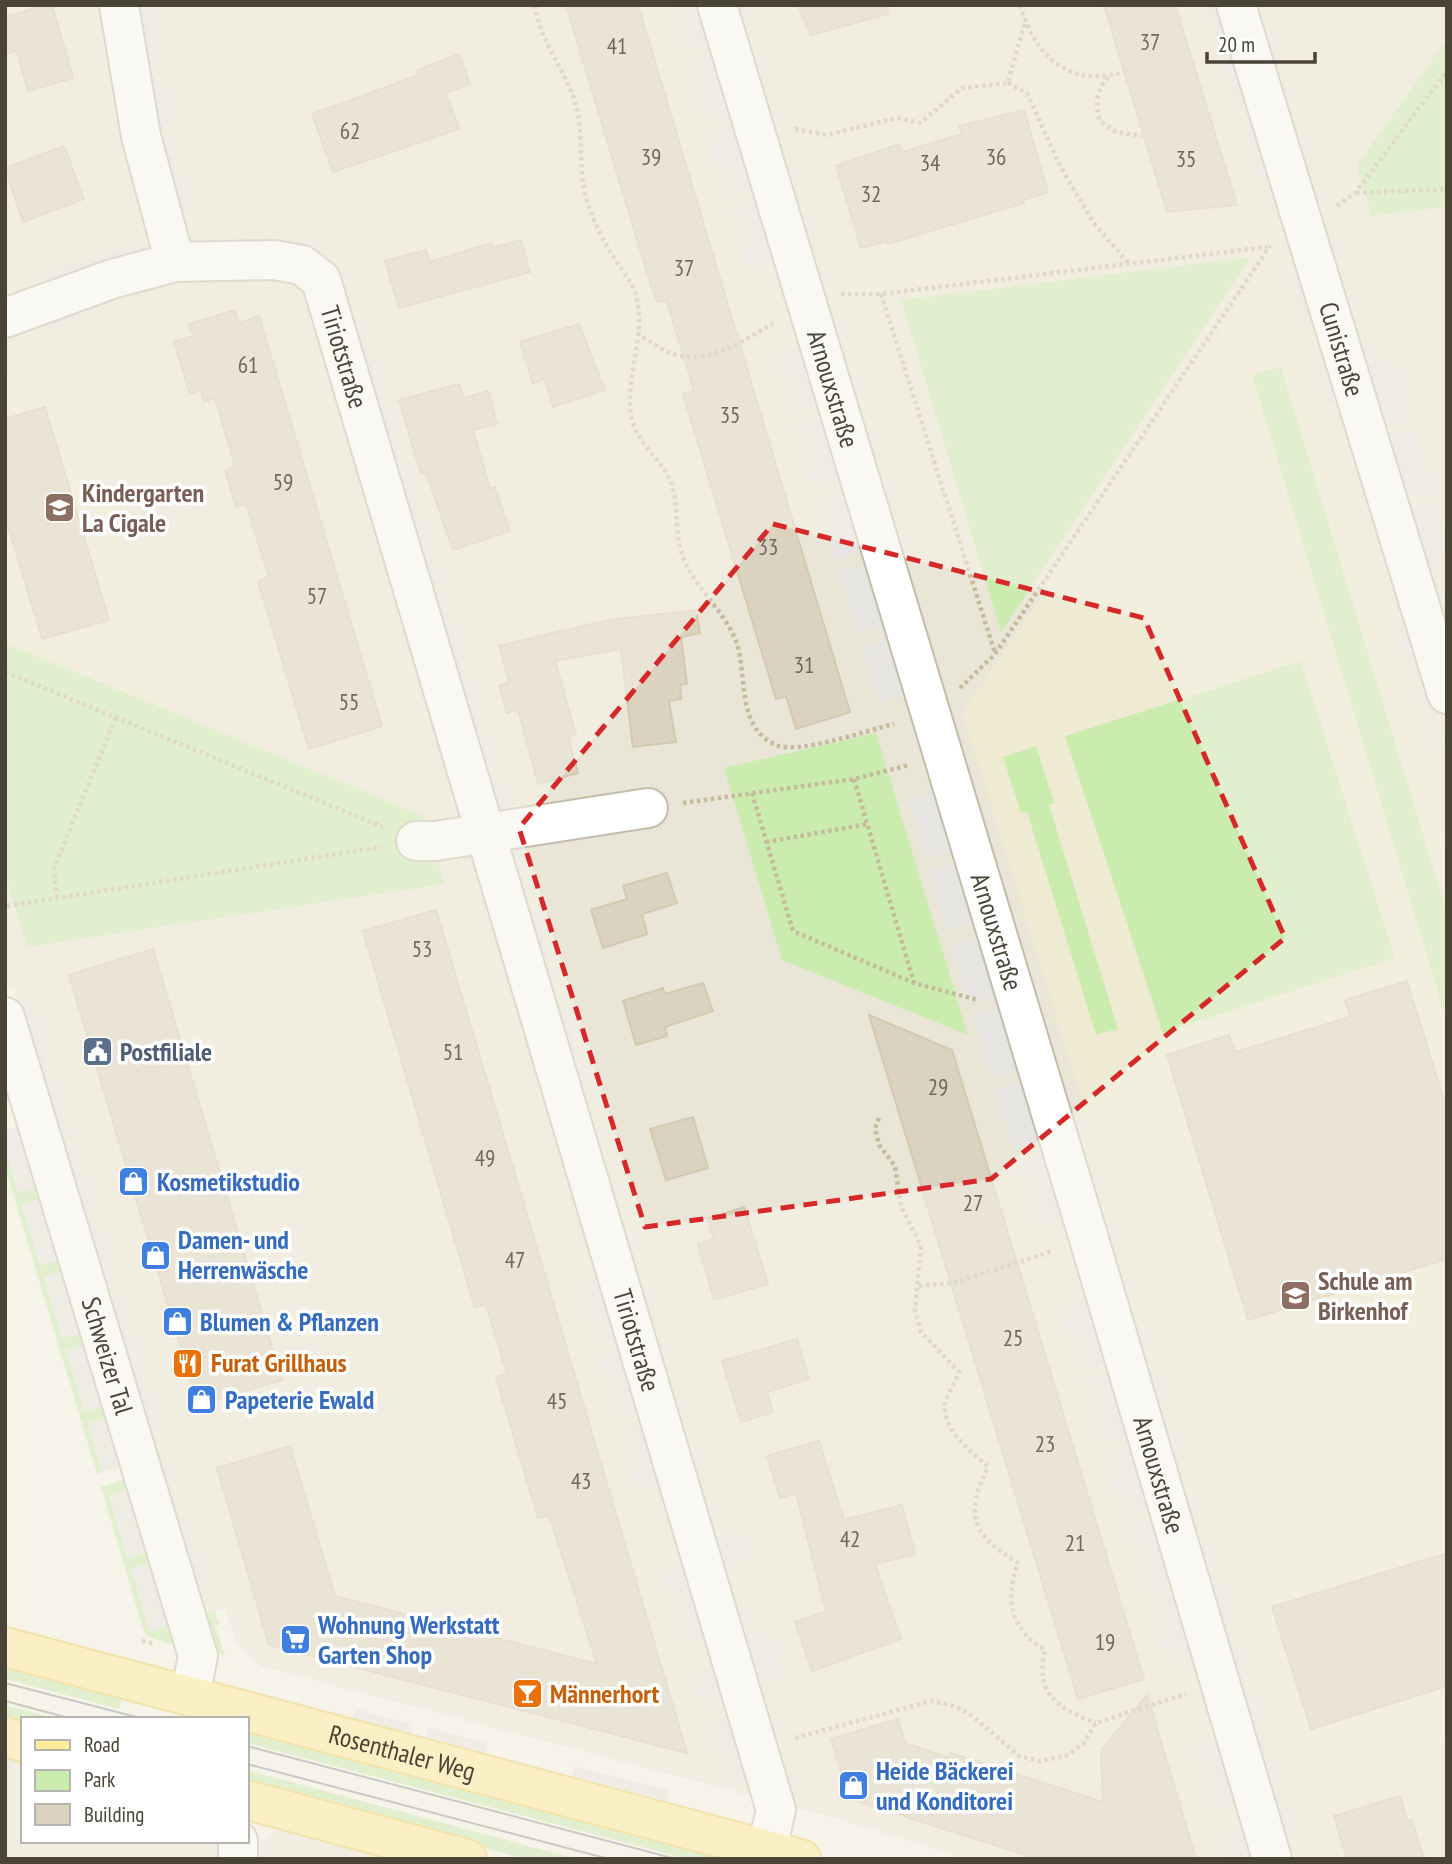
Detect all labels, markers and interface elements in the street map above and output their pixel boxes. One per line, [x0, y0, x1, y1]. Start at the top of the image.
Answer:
scale bar [1207, 21, 1316, 65]
house number: 37 [1140, 27, 1160, 56]
house number: 41 [607, 31, 627, 60]
text: 20 m [1218, 31, 1255, 58]
house number: 62 [340, 116, 360, 145]
house number: 39 [641, 142, 661, 171]
house number: 36 [986, 142, 1006, 171]
house number: 35 [1176, 144, 1196, 173]
house number: 34 [920, 148, 940, 177]
house number: 32 [861, 179, 881, 208]
house number: 37 [674, 253, 694, 282]
street label: Cunistraße [1312, 298, 1372, 400]
street label: Tiriotstraße [314, 302, 375, 412]
street label: Arnouxstraße [800, 326, 866, 451]
house number: 61 [238, 350, 258, 379]
house number: 35 [720, 400, 740, 429]
house number: 59 [273, 467, 293, 496]
place label: Kindergarten La Cigale [82, 476, 204, 539]
school or university icon: Kindergarten La Cigale [42, 491, 76, 525]
house number: 33 [758, 532, 778, 561]
house number: 57 [307, 581, 327, 610]
house number: 31 [794, 650, 814, 679]
house number: 55 [339, 687, 359, 716]
street label: Arnouxstraße [964, 869, 1030, 994]
house number: 53 [412, 934, 432, 963]
public building icon: Postfiliale [80, 1035, 114, 1069]
place label: Postfiliale [120, 1035, 212, 1068]
house number: 51 [443, 1037, 463, 1066]
house number: 29 [928, 1072, 948, 1101]
house number: 49 [475, 1143, 495, 1172]
shop icon: Kosmetikstudio [117, 1165, 151, 1199]
place label: Kosmetikstudio [157, 1165, 300, 1198]
house number: 27 [963, 1188, 983, 1217]
place label: Damen- und Herrenwäsche [178, 1223, 308, 1286]
shop icon: Damen- und Herrenwäsche [138, 1238, 172, 1272]
house number: 47 [505, 1245, 525, 1274]
place label: Schule am Birkenhof [1318, 1264, 1413, 1327]
school or university icon: Schule am Birkenhof [1278, 1279, 1312, 1313]
street label: Tiriotstraße [606, 1285, 668, 1395]
street label: Schweizer Tal [75, 1293, 141, 1418]
shop icon: Blumen & Pflanzen [160, 1305, 194, 1339]
place label: Blumen & Pflanzen [200, 1305, 379, 1338]
house number: 25 [1003, 1323, 1023, 1352]
restaurant icon: Furat Grillhaus [171, 1346, 205, 1380]
place label: Furat Grillhaus [211, 1346, 347, 1379]
shop icon: Papeterie Ewald [185, 1383, 219, 1417]
place label: Papeterie Ewald [225, 1383, 374, 1416]
house number: 45 [547, 1386, 567, 1415]
street label: Arnouxstraße [1126, 1412, 1192, 1538]
house number: 23 [1035, 1429, 1055, 1458]
house number: 43 [571, 1466, 591, 1495]
house number: 42 [840, 1524, 860, 1553]
house number: 21 [1065, 1528, 1085, 1557]
place label: Wohnung Werkstatt Garten Shop [317, 1608, 500, 1671]
supermarket icon: Wohnung Werkstatt Garten Shop [278, 1623, 312, 1657]
house number: 19 [1095, 1627, 1115, 1656]
bar icon: Männerhort [510, 1677, 544, 1711]
place label: Männerhort [550, 1677, 660, 1710]
legend [21, 1717, 248, 1843]
street label: Rosenthaler Weg [326, 1717, 479, 1788]
text: Road [84, 1731, 120, 1758]
place label: Heide Bäckerei und Konditorei [876, 1754, 1014, 1817]
text: Park [84, 1766, 115, 1793]
shop icon: Heide Bäckerei und Konditorei [836, 1769, 870, 1803]
text: Building [84, 1801, 144, 1828]

